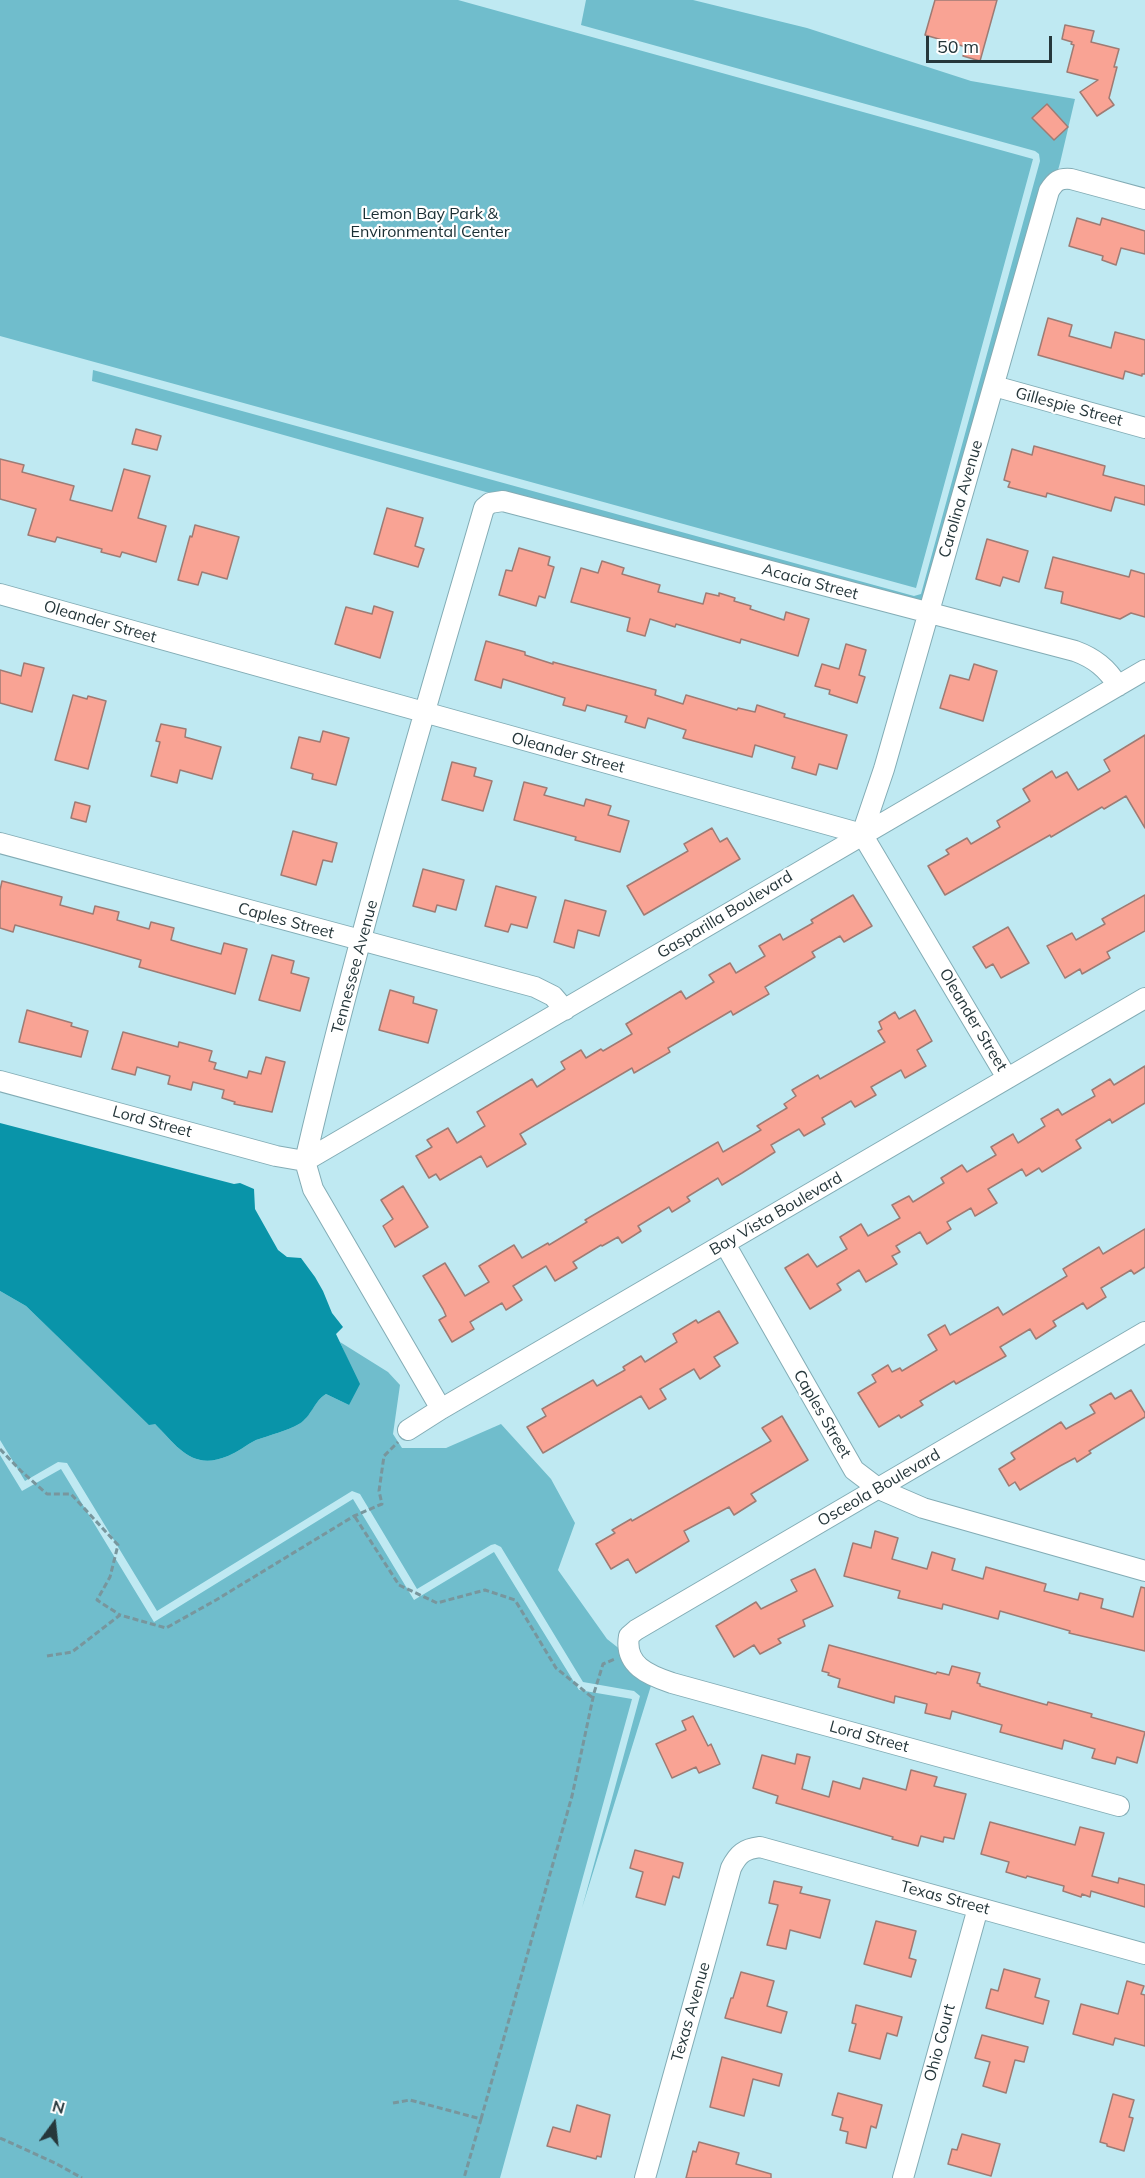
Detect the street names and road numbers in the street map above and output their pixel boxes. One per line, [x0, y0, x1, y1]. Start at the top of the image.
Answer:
street label: Gillespie Street [1013, 383, 1125, 431]
street label: Carolina Avenue [935, 438, 987, 560]
street label: Acacia Street [760, 560, 860, 604]
street label: Oleander Street [41, 597, 159, 647]
street label: Oleander Street [509, 729, 627, 777]
street label: Gasparilla Boulevard [654, 867, 796, 963]
street label: Tennessee Avenue [328, 898, 382, 1036]
street label: Caples Street [236, 899, 336, 943]
street label: Oleander Street [935, 965, 1011, 1075]
street label: Lord Street [110, 1102, 194, 1142]
street label: Bay Vista Boulevard [706, 1168, 846, 1260]
street label: Caples Street [789, 1366, 855, 1462]
street label: Osceola Boulevard [814, 1445, 944, 1531]
street label: Lord Street [827, 1717, 911, 1757]
street label: Texas Street [898, 1877, 992, 1919]
street label: Texas Avenue [668, 1960, 714, 2064]
street label: Ohio Court [920, 2002, 960, 2084]

